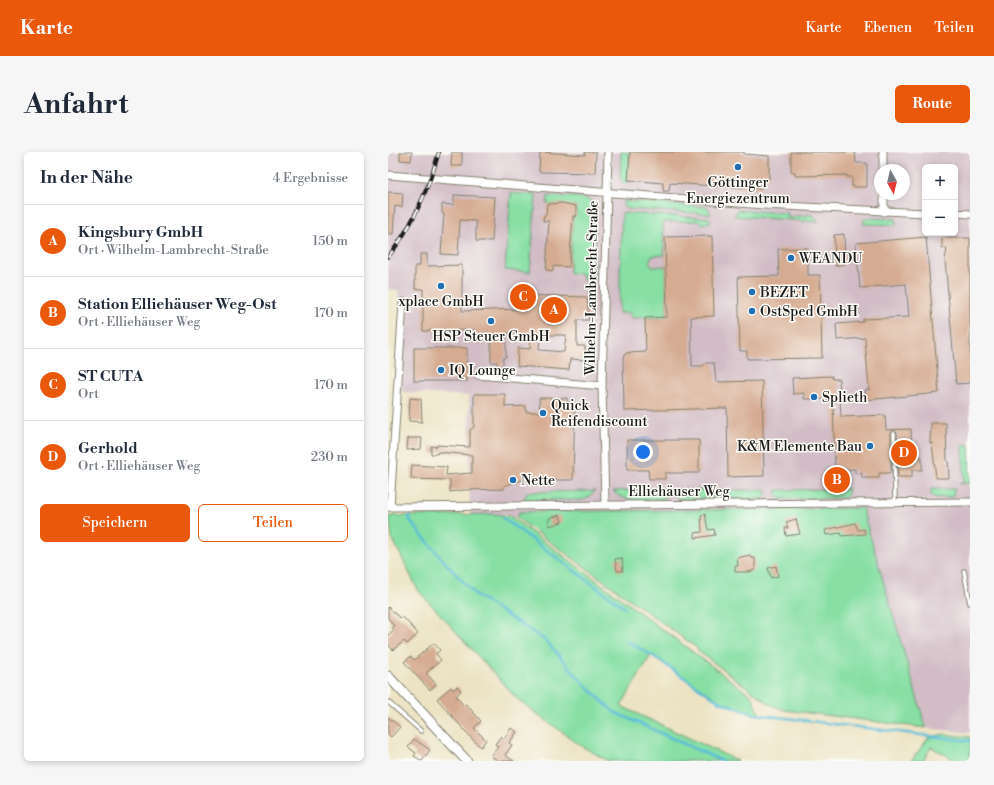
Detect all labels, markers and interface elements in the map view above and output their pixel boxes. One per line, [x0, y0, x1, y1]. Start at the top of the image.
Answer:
text: Karte [20, 16, 73, 40]
text: Karte [805, 19, 842, 37]
text: Ebenen [864, 19, 912, 37]
text: Teilen [934, 19, 974, 37]
button: Route [895, 85, 970, 123]
text: Anfahrt [24, 87, 128, 122]
marker: Göttinger Energiezentrum [733, 162, 743, 172]
north arrow [874, 164, 910, 200]
map controls [922, 164, 958, 236]
button: + [922, 164, 958, 200]
text: In der Nähe [40, 167, 133, 189]
text: 4 Ergebnisse [273, 170, 348, 186]
place label: Göttinger Energiezentrum [686, 174, 790, 208]
street label: Wilhelm-Lambrecht-Straße [581, 200, 603, 377]
button: − [922, 200, 958, 236]
text: Kingsbury GmbH [78, 223, 203, 242]
text: A [48, 233, 58, 249]
text: 150 m [313, 233, 348, 249]
text: Ort · Wilhelm-Lambrecht-Straße [78, 242, 269, 258]
place label: WEANDU [798, 250, 863, 268]
marker: WEANDU [786, 253, 796, 263]
marker: xplace GmbH [436, 281, 446, 291]
pin: C [510, 282, 536, 312]
place label: BEZET [759, 284, 808, 302]
marker: BEZET [747, 287, 757, 297]
place label: xplace GmbH [397, 293, 484, 311]
text: Station Elliehäuser Weg-Ost [78, 295, 276, 314]
pin: A [541, 295, 567, 325]
place label: OstSped GmbH [760, 303, 859, 321]
text: B [48, 305, 58, 321]
text: 170 m [314, 305, 348, 321]
marker: OstSped GmbH [747, 306, 757, 316]
text: Ort · Elliehäuser Weg [78, 314, 200, 330]
marker: HSP Steuer GmbH [486, 316, 496, 326]
place label: HSP Steuer GmbH [432, 328, 550, 346]
place label: IQ Lounge [449, 362, 516, 380]
marker: IQ Lounge [436, 365, 446, 375]
text: ST CUTA [78, 367, 143, 386]
text: C [48, 377, 58, 393]
text: 170 m [314, 377, 348, 393]
text: Ort [78, 386, 99, 402]
place label: Splieth [822, 389, 868, 407]
marker: Splieth [809, 392, 819, 402]
place label: Quick Reifendiscount [551, 397, 647, 431]
marker: Quick Reifendiscount [538, 408, 548, 418]
place label: K&M Elemente Bau [737, 438, 862, 456]
pin: D [891, 438, 917, 468]
text: Gerhold [78, 439, 138, 458]
marker: K&M Elemente Bau [865, 441, 875, 451]
your location [633, 442, 653, 462]
text: D [48, 449, 58, 465]
text: 230 m [311, 449, 348, 465]
text: Ort · Elliehäuser Weg [78, 458, 200, 474]
pin: B [824, 465, 850, 495]
place label: Nette [521, 472, 555, 490]
marker: Nette [508, 475, 518, 485]
street label: Elliehäuser Weg [628, 483, 730, 501]
button: Speichern [40, 504, 190, 542]
button: Teilen [198, 504, 348, 542]

